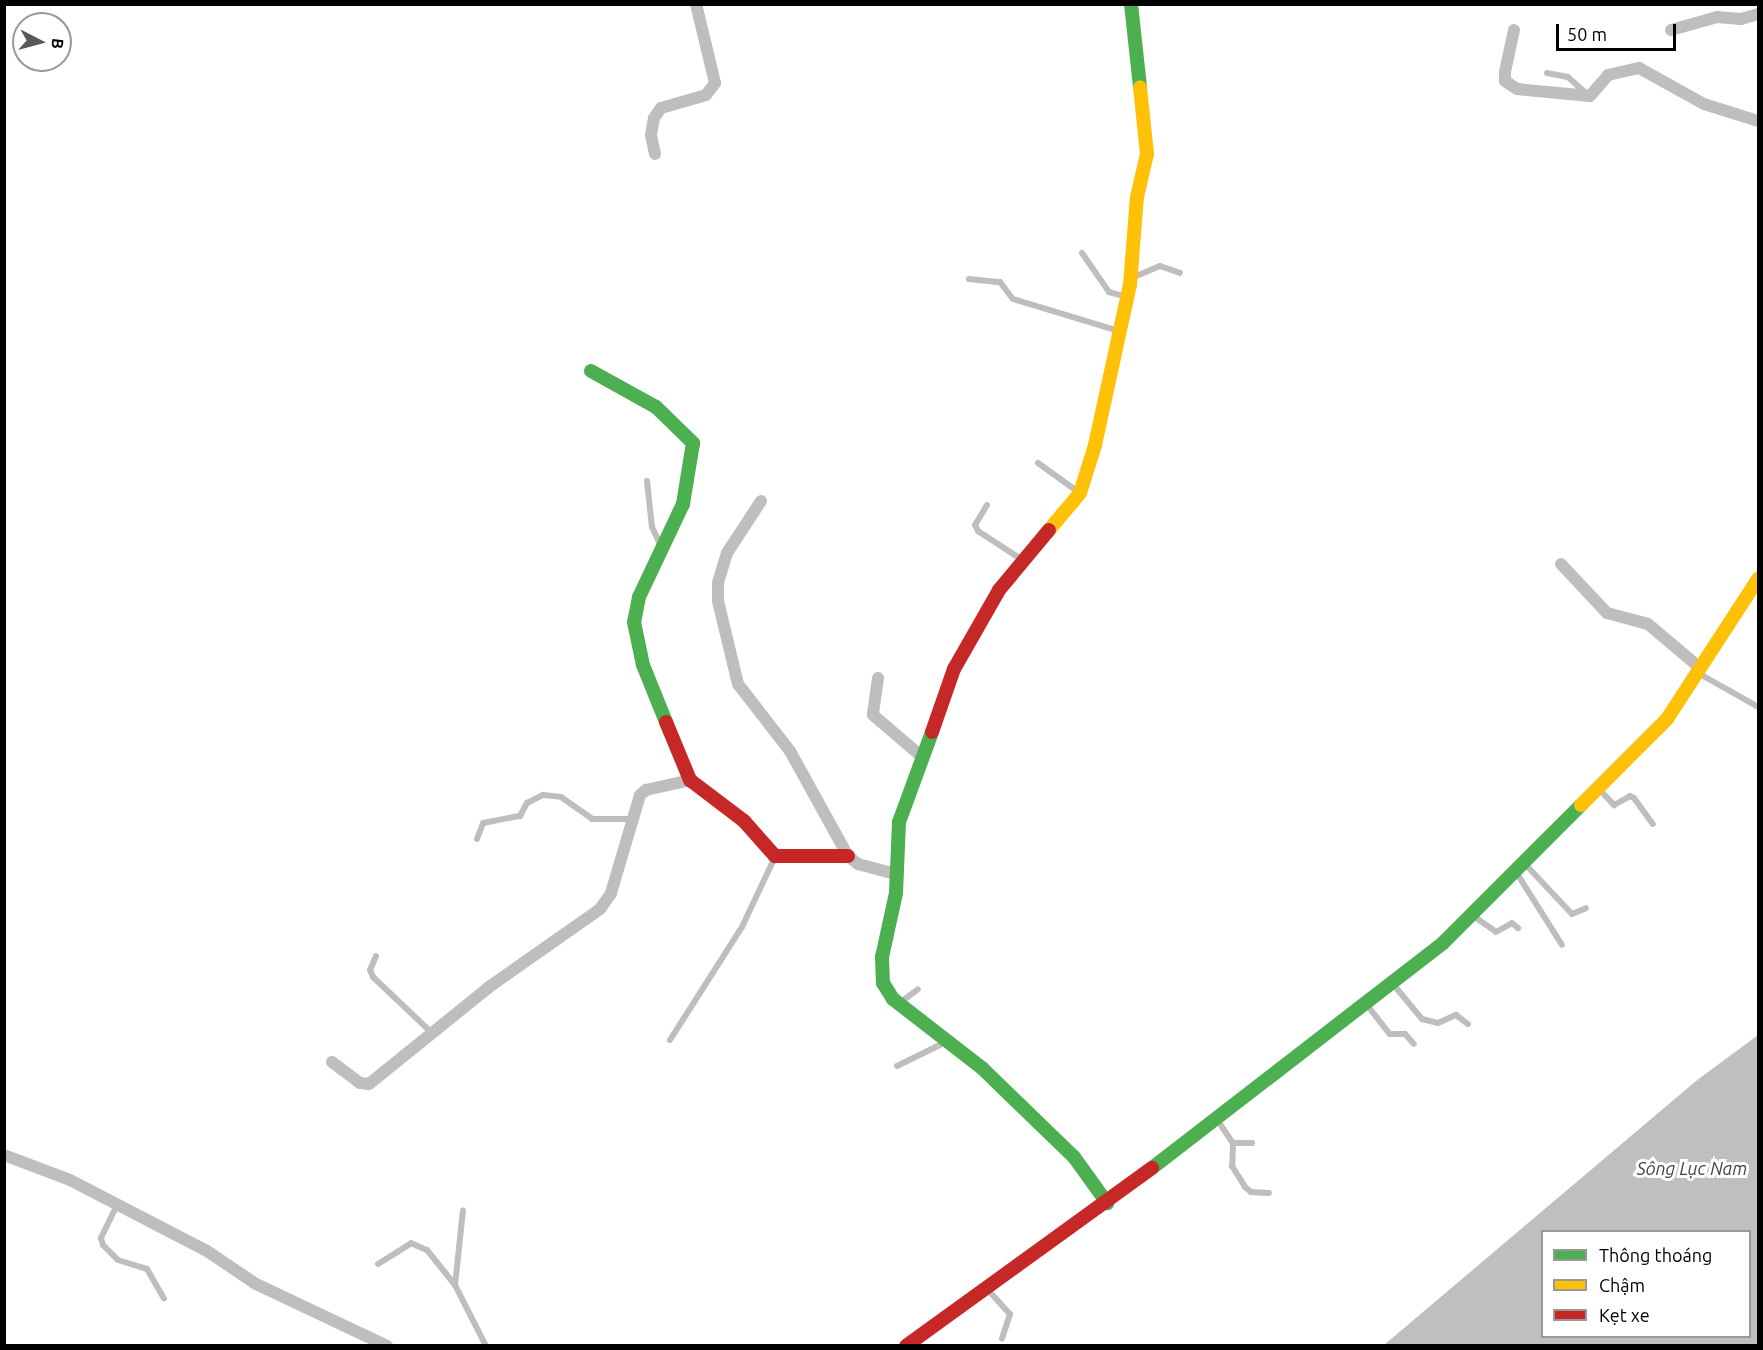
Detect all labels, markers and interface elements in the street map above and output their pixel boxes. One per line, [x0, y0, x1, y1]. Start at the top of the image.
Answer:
north arrow [12, 12, 72, 72]
scale bar [1559, 12, 1679, 50]
text: 50 m [1567, 24, 1607, 44]
text: B [48, 37, 67, 50]
water label: Sông Lục Nam [1637, 1157, 1747, 1179]
legend [1541, 1230, 1751, 1338]
text: Thông thoáng [1599, 1245, 1712, 1265]
text: Chậm [1599, 1275, 1645, 1295]
text: Kẹt xe [1599, 1305, 1650, 1325]

